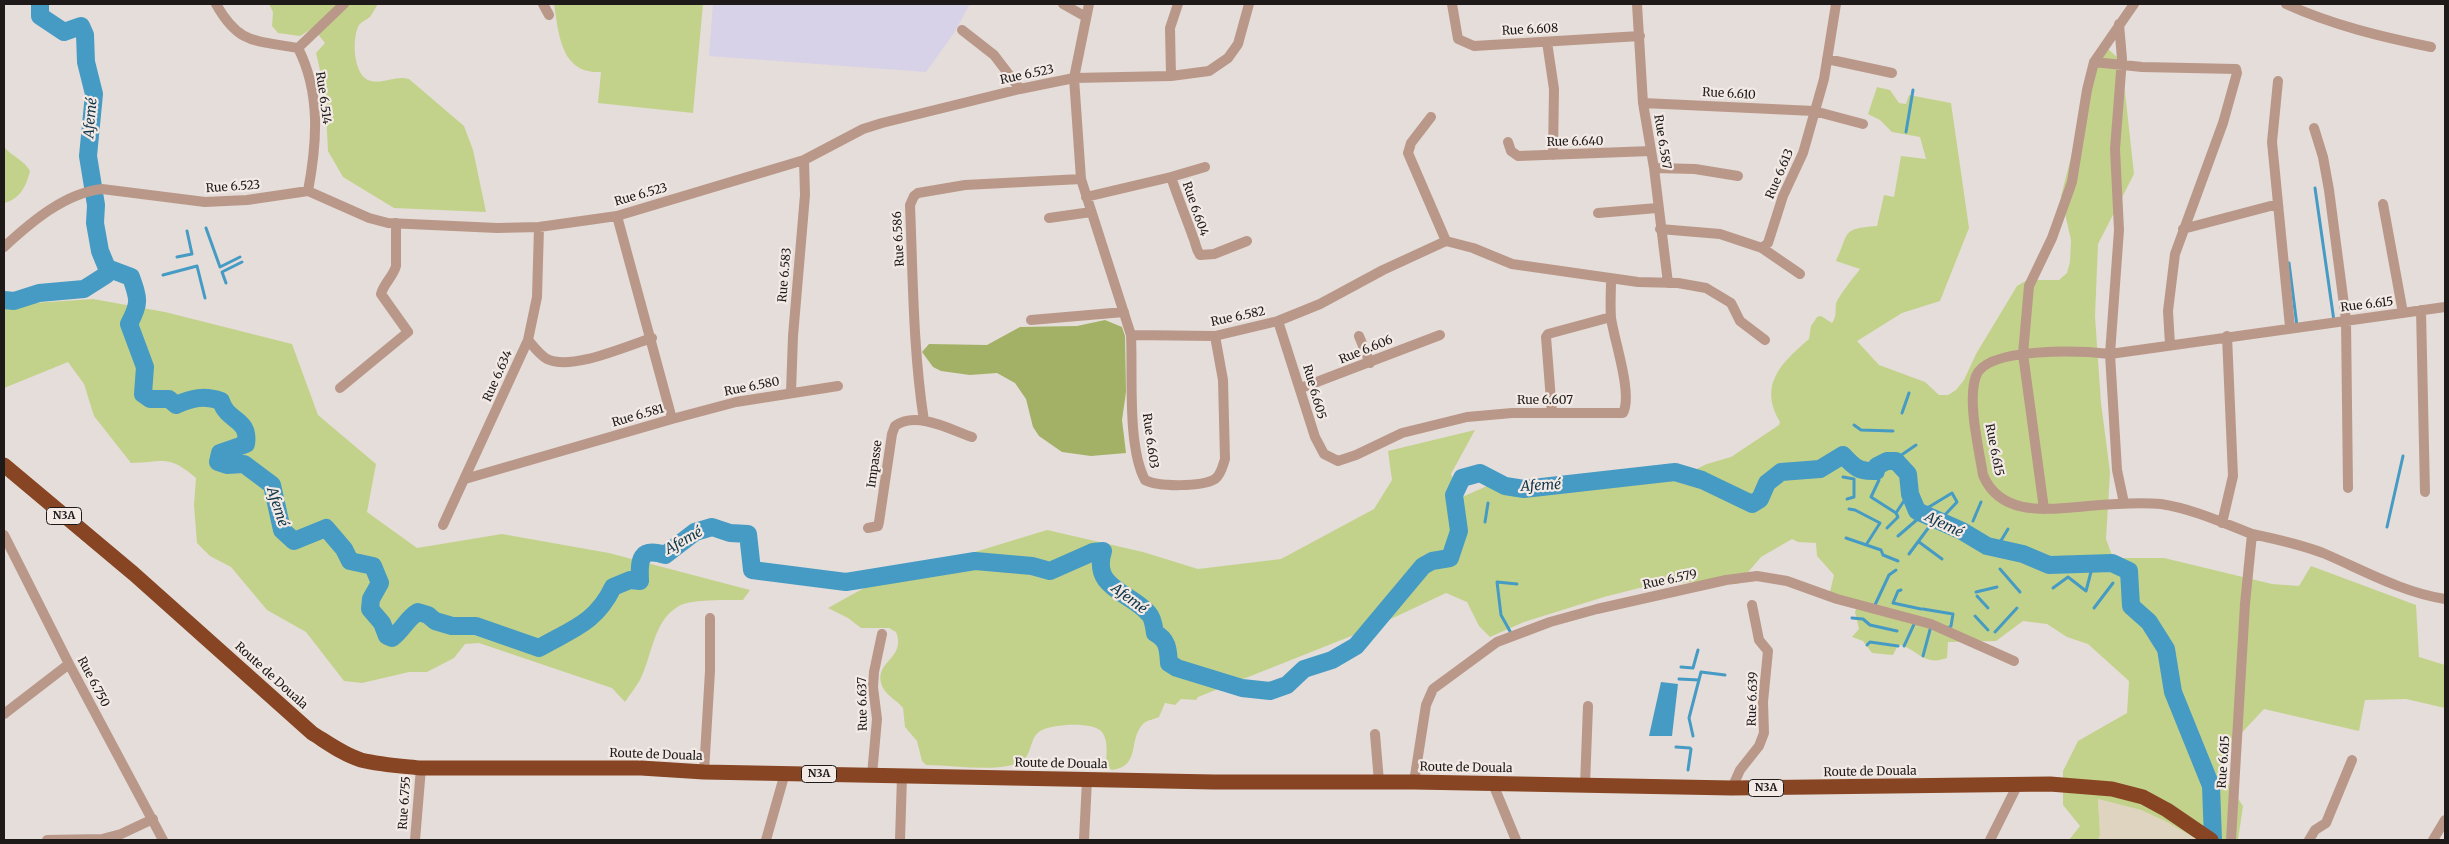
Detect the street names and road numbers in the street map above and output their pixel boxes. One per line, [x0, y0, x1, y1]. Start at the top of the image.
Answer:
street label: Rue 6.608 [1501, 21, 1559, 39]
street label: Rue 6.523 [999, 62, 1055, 88]
street label: Rue 6.514 [312, 71, 334, 125]
street label: Rue 6.610 [1702, 85, 1756, 103]
street label: Rue 6.587 [1651, 114, 1673, 170]
street label: Rue 6.640 [1546, 134, 1604, 150]
street label: Rue 6.613 [1763, 147, 1797, 201]
street label: Rue 6.523 [205, 178, 261, 196]
street label: Rue 6.604 [1179, 180, 1211, 238]
street label: Rue 6.523 [613, 181, 669, 209]
street label: Rue 6.586 [890, 211, 908, 267]
street label: Rue 6.583 [775, 247, 795, 303]
street label: Rue 6.615 [2340, 295, 2394, 315]
street label: Rue 6.582 [1209, 304, 1267, 330]
street label: Rue 6.606 [1337, 333, 1395, 367]
street label: Rue 6.634 [480, 348, 516, 404]
street label: Rue 6.605 [1299, 363, 1329, 421]
street label: Rue 6.580 [723, 375, 781, 399]
street label: Rue 6.607 [1517, 394, 1573, 408]
street label: Rue 6.581 [610, 402, 666, 430]
street label: Rue 6.603 [1139, 412, 1161, 470]
street label: Rue 6.615 [1982, 423, 2006, 477]
street label: Impasse [865, 439, 885, 489]
road number: N3A [46, 508, 82, 524]
street label: Rue 6.579 [1642, 567, 1698, 593]
street label: Route de Douala [232, 640, 310, 712]
street label: Rue 6.750 [74, 654, 112, 710]
street label: Rue 6.639 [1745, 671, 1761, 727]
street label: Rue 6.637 [855, 677, 871, 731]
street label: Rue 6.615 [2215, 735, 2233, 789]
street label: Route de Douala [609, 746, 703, 764]
street label: Route de Douala [1014, 756, 1108, 772]
street label: Route de Douala [1419, 760, 1513, 776]
street label: Route de Douala [1823, 764, 1917, 780]
road number: N3A [802, 766, 836, 782]
street label: Rue 6.755 [396, 776, 414, 830]
road number: N3A [1748, 780, 1784, 796]

